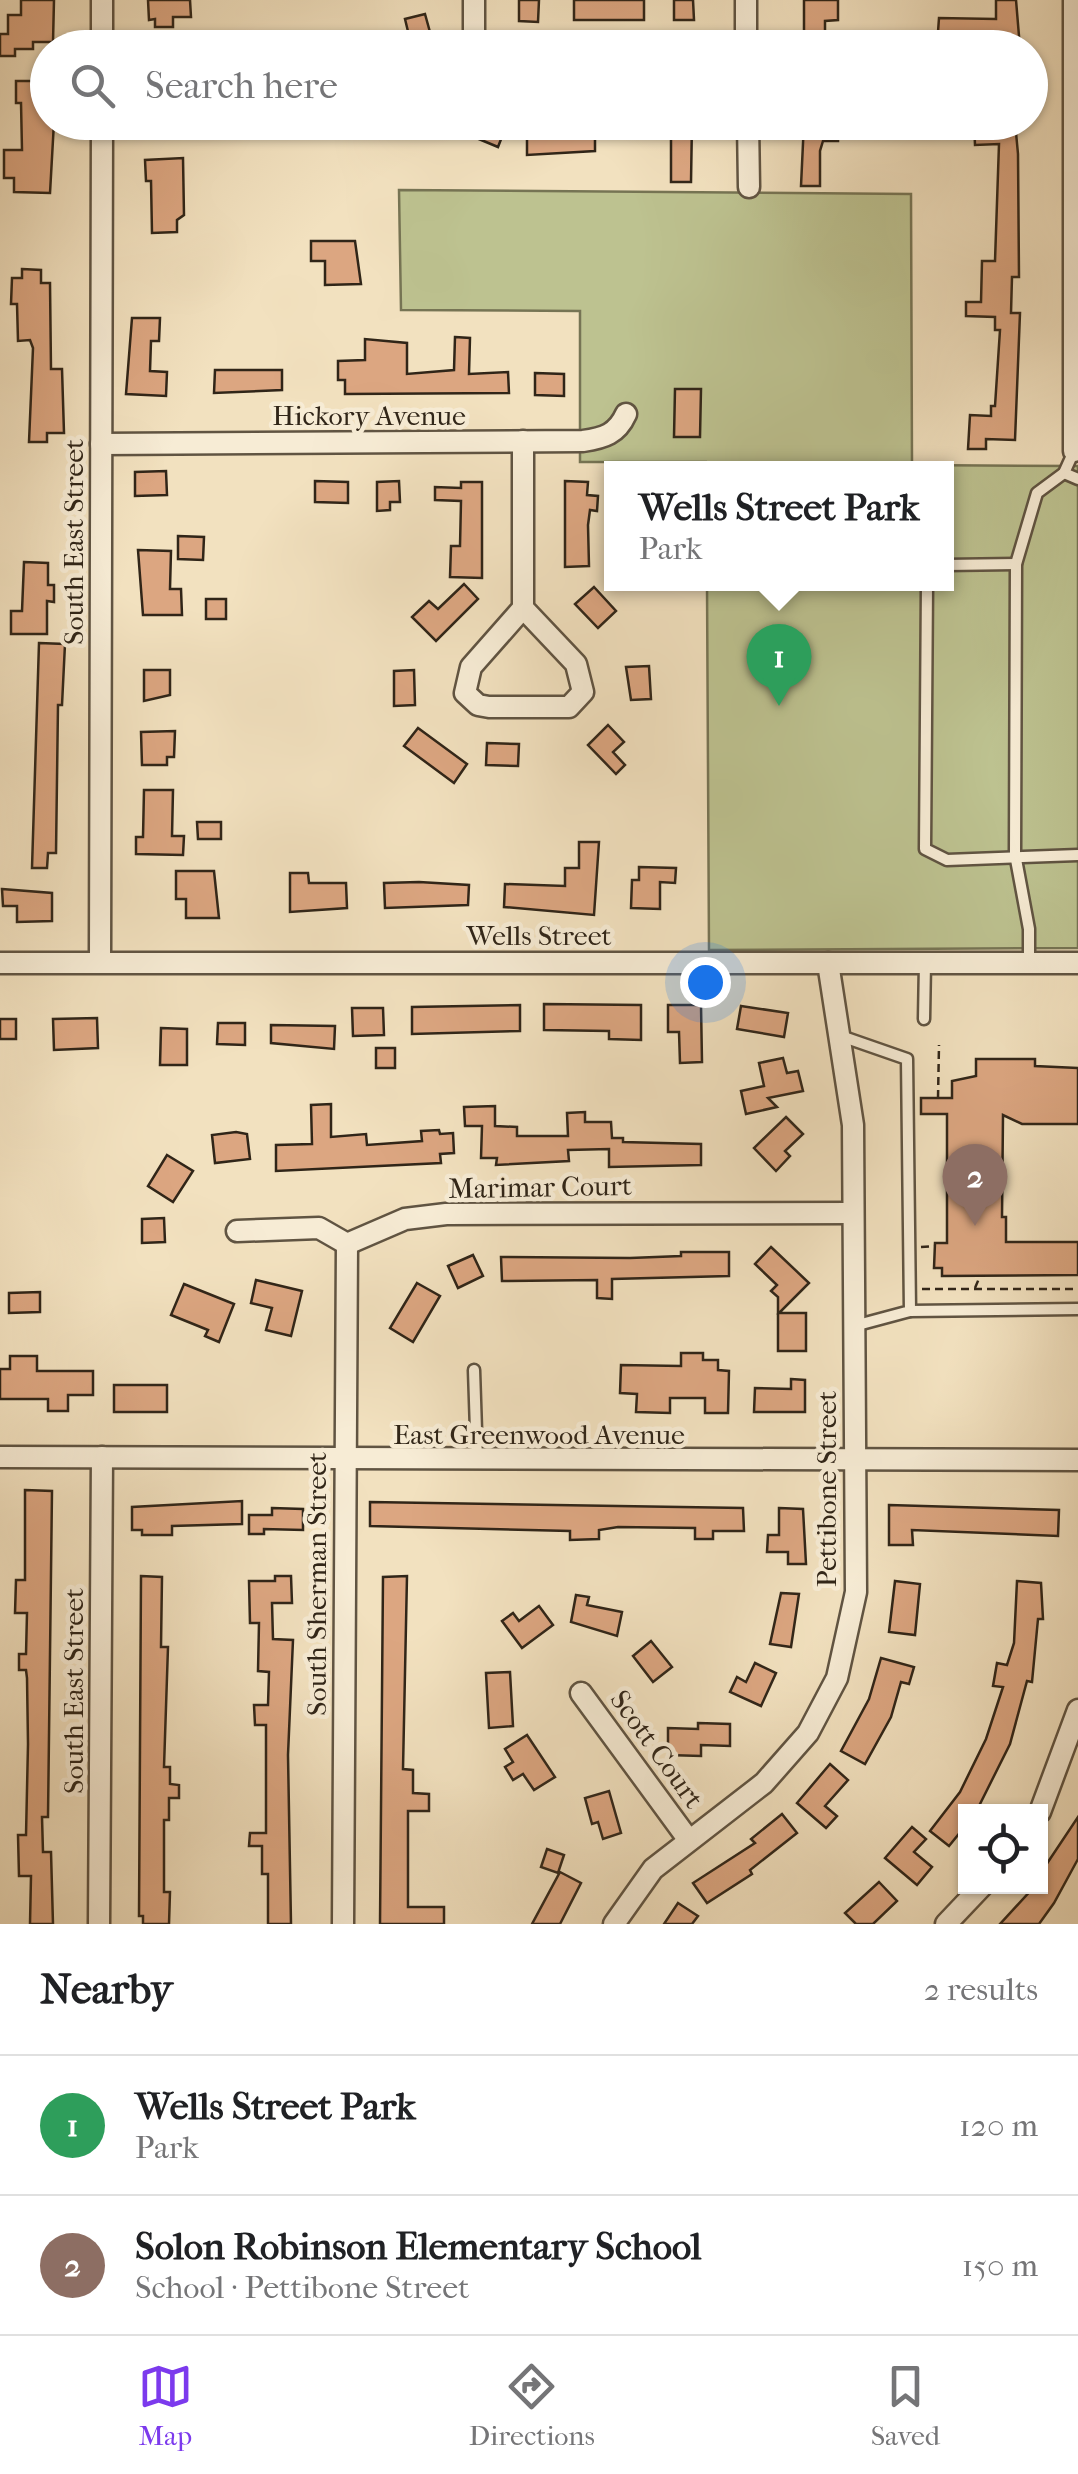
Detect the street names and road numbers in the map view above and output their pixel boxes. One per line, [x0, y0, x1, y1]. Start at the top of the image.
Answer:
street label: Hickory Avenue [272, 399, 466, 432]
street label: South East Street [57, 439, 90, 645]
street label: Wells Street [465, 919, 612, 952]
street label: Marimar Court [448, 1169, 632, 1205]
street label: Pettibone Street [810, 1391, 843, 1587]
street label: East Greenwood Avenue [393, 1418, 685, 1451]
street label: South Sherman Street [300, 1452, 333, 1716]
street label: South East Street [57, 1588, 90, 1794]
street label: Scott Court [603, 1684, 711, 1814]

